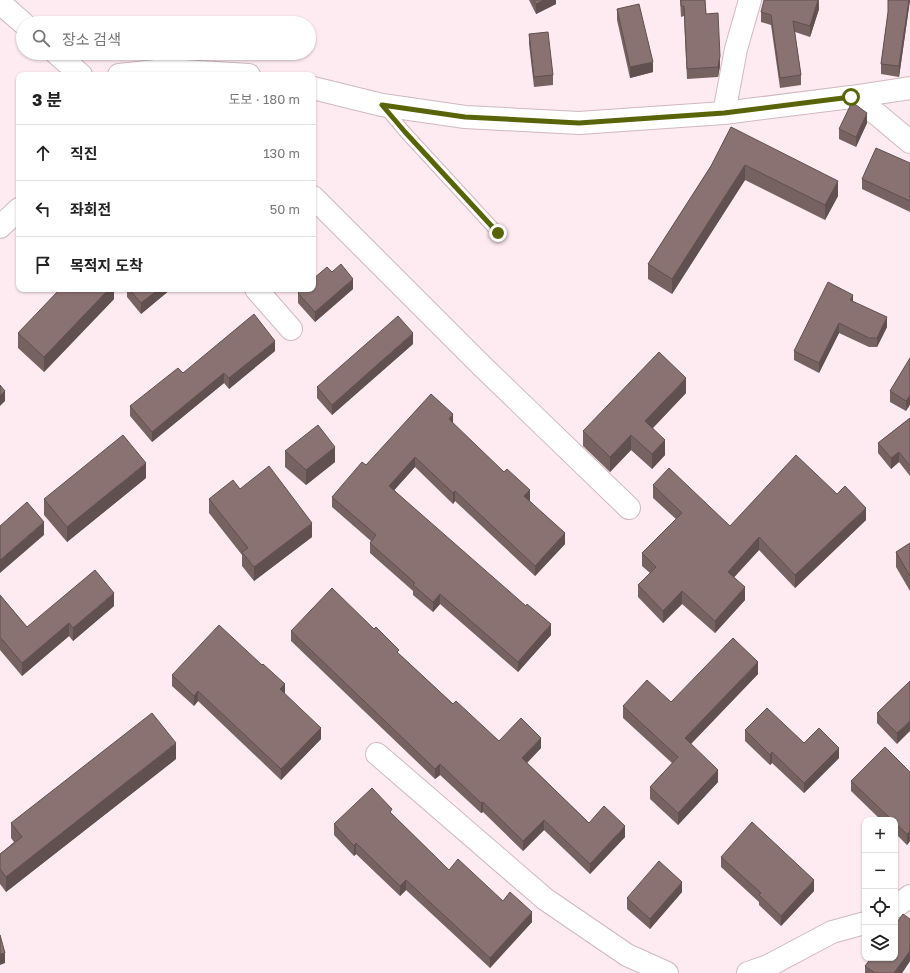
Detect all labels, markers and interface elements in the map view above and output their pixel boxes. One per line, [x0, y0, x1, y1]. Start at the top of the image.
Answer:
search box [16, 16, 316, 60]
icon: search [30, 27, 52, 49]
text: 장소 검색 [62, 30, 121, 48]
route start [842, 88, 860, 106]
text: 3 분 [32, 89, 62, 110]
text: 도보 · 180 m [229, 91, 300, 107]
icon: ahead [32, 142, 54, 164]
text: 직진 [70, 144, 98, 162]
text: 130 m [263, 145, 300, 161]
icon: left [32, 198, 54, 220]
text: 좌회전 [70, 200, 111, 218]
text: 50 m [270, 201, 300, 217]
route end [489, 224, 507, 242]
icon: arrive [32, 254, 54, 276]
text: 목적지 도착 [70, 256, 143, 274]
map controls [862, 817, 898, 961]
button: + [862, 817, 898, 853]
button: − [862, 853, 898, 889]
button: locate [862, 889, 898, 925]
button: layers [862, 925, 898, 961]

